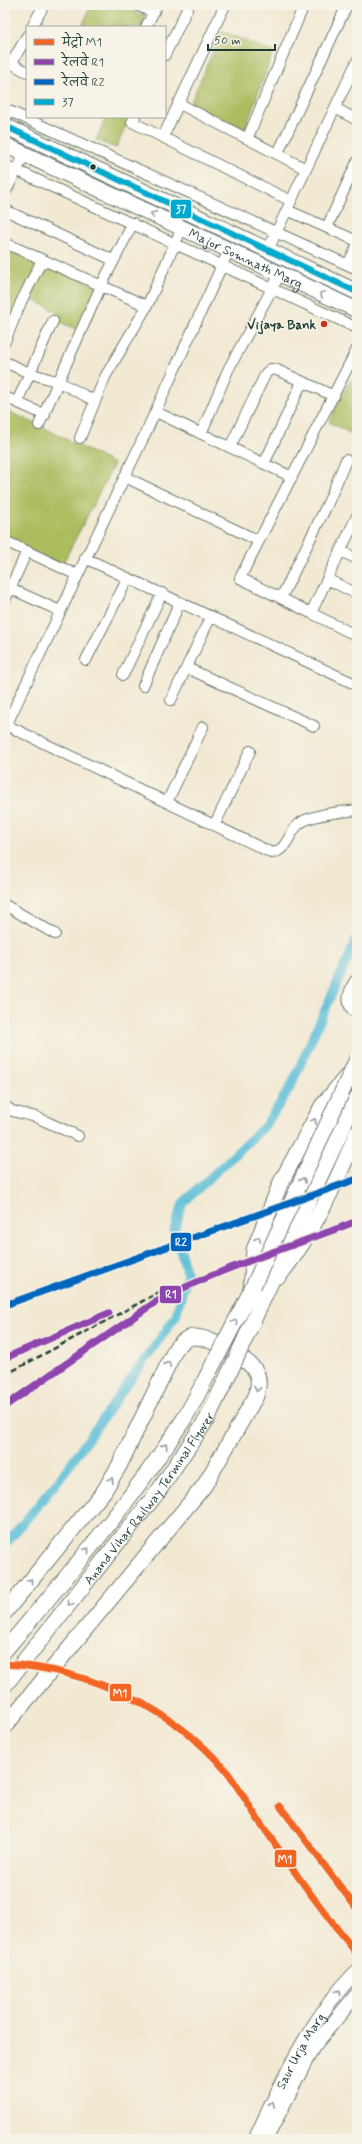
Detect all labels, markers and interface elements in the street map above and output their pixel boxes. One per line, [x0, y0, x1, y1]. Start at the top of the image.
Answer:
legend [26, 26, 166, 118]
scale bar [208, 26, 275, 52]
text: मेट्रो M1 [61, 31, 102, 51]
text: 50 m [214, 33, 241, 49]
text: रेलवे R1 [60, 51, 104, 71]
text: रेलवे R2 [60, 71, 105, 91]
text: 37 [62, 95, 73, 111]
unlabelled marker [88, 162, 98, 172]
line badge: 37 [170, 199, 192, 219]
text: 37 [176, 203, 187, 217]
one-way arrow [150, 211, 158, 219]
street label: Major Somnath Marg [185, 225, 305, 294]
one-way arrow [318, 291, 326, 299]
place label: Vijaya Bank [247, 317, 317, 335]
marker: Vijaya Bank [319, 319, 329, 329]
one-way arrow [309, 1118, 317, 1125]
one-way arrow [298, 1177, 306, 1184]
line badge: R2 [170, 1232, 192, 1252]
one-way arrow [254, 1235, 262, 1242]
text: R2 [175, 1236, 188, 1250]
line badge: R1 [159, 1285, 182, 1304]
text: R1 [165, 1288, 177, 1302]
one-way arrow [230, 1319, 238, 1327]
one-way arrow [163, 1360, 171, 1368]
one-way arrow [254, 1386, 262, 1392]
street label: Anand Vihar Railway Terminal Flyover [81, 1409, 219, 1589]
one-way arrow [160, 1444, 167, 1451]
one-way arrow [106, 1477, 114, 1484]
one-way arrow [82, 1548, 89, 1555]
one-way arrow [25, 1579, 32, 1586]
one-way arrow [68, 1598, 75, 1605]
line badge: M1 [109, 1683, 132, 1702]
text: M1 [113, 1687, 127, 1701]
line badge: M1 [274, 1849, 297, 1868]
text: M1 [278, 1853, 292, 1867]
one-way arrow [334, 1990, 341, 1997]
street label: Saur Urja Marg [273, 2010, 330, 2092]
one-way arrow [267, 2100, 275, 2108]

